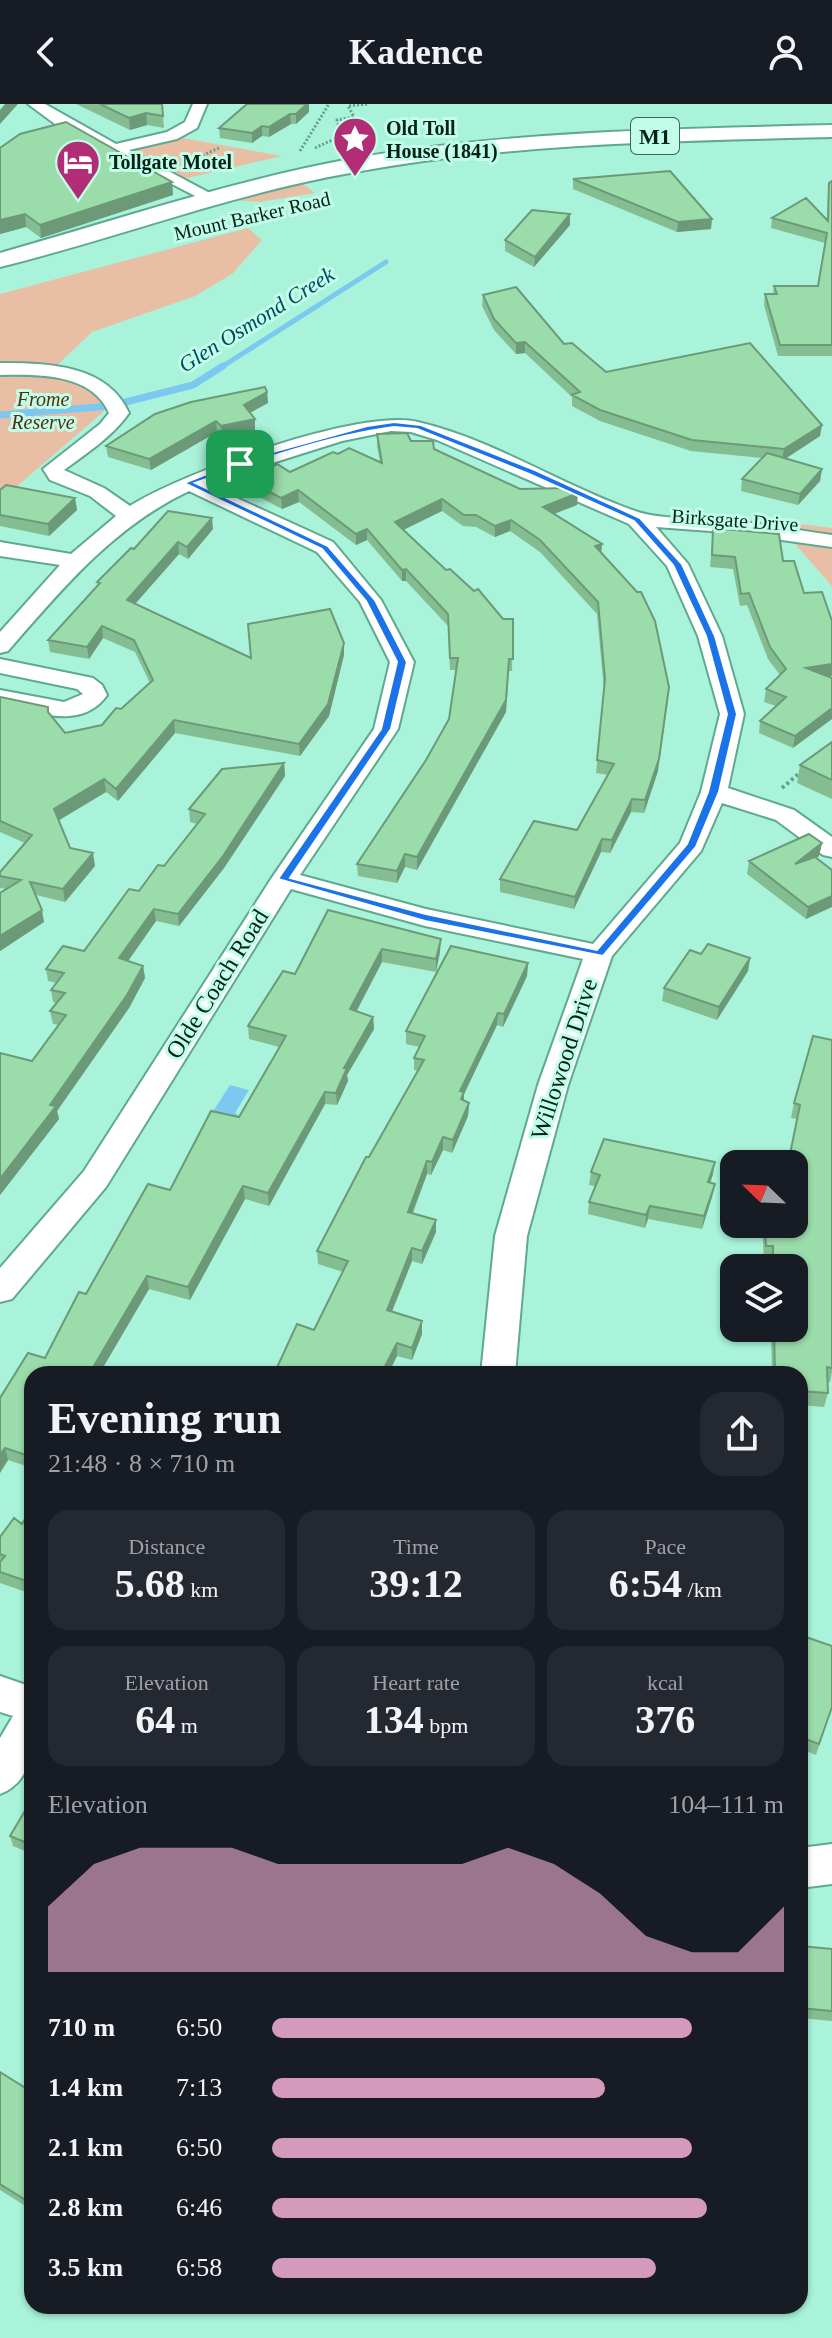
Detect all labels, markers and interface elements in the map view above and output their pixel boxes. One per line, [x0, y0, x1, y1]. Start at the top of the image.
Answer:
icon: back [24, 30, 68, 74]
icon: person [764, 30, 808, 74]
text: Kadence [349, 32, 483, 72]
place icon: Old Toll House (1841) [331, 115, 379, 178]
place label: Old Toll House (1841) [386, 117, 498, 163]
road number: M1 [631, 118, 679, 154]
hotel icon: Tollgate Motel [54, 138, 102, 201]
place label: Tollgate Motel [109, 151, 233, 174]
street label: Mount Barker Road [172, 187, 332, 245]
water label: Glen Osmond Creek [174, 261, 340, 377]
park label: Frome Reserve [10, 388, 75, 433]
pin [206, 430, 274, 498]
icon: arrive [218, 442, 262, 486]
street label: Birksgate Drive [671, 505, 799, 536]
street label: Olde Coach Road [161, 905, 273, 1063]
street label: Willowood Drive [526, 975, 602, 1143]
north arrow [720, 1150, 808, 1238]
map controls [720, 1150, 808, 1342]
button: layers [720, 1254, 808, 1342]
button: share [700, 1392, 784, 1476]
text: Evening run [48, 1394, 282, 1443]
text: 21:48 · 8 × 710 m [48, 1449, 235, 1478]
text: Distance [128, 1534, 205, 1559]
text: Time [393, 1534, 439, 1559]
text: Pace [645, 1534, 686, 1559]
text: 5.68 [115, 1561, 185, 1606]
text: 39:12 [369, 1561, 463, 1606]
text: 6:54 [609, 1561, 682, 1606]
text: km [185, 1577, 218, 1602]
text: /km [682, 1577, 722, 1602]
text: Elevation [125, 1670, 209, 1695]
text: Heart rate [372, 1670, 460, 1695]
text: kcal [647, 1670, 684, 1695]
text: 64 [135, 1697, 175, 1742]
text: 134 [364, 1697, 424, 1742]
text: 376 [635, 1697, 695, 1742]
text: m [175, 1713, 198, 1738]
text: bpm [424, 1713, 468, 1738]
text: Elevation [48, 1790, 148, 1819]
text: 104–111 m [668, 1790, 784, 1819]
text: 710 m [48, 2013, 115, 2042]
text: 6:50 [176, 2013, 222, 2042]
text: 1.4 km [48, 2073, 123, 2102]
text: 7:13 [176, 2073, 222, 2102]
text: 2.1 km [48, 2133, 123, 2162]
text: 6:50 [176, 2133, 222, 2162]
text: 2.8 km [48, 2193, 123, 2222]
text: 6:46 [176, 2193, 222, 2222]
text: 3.5 km [48, 2253, 123, 2282]
text: 6:58 [176, 2253, 222, 2282]

